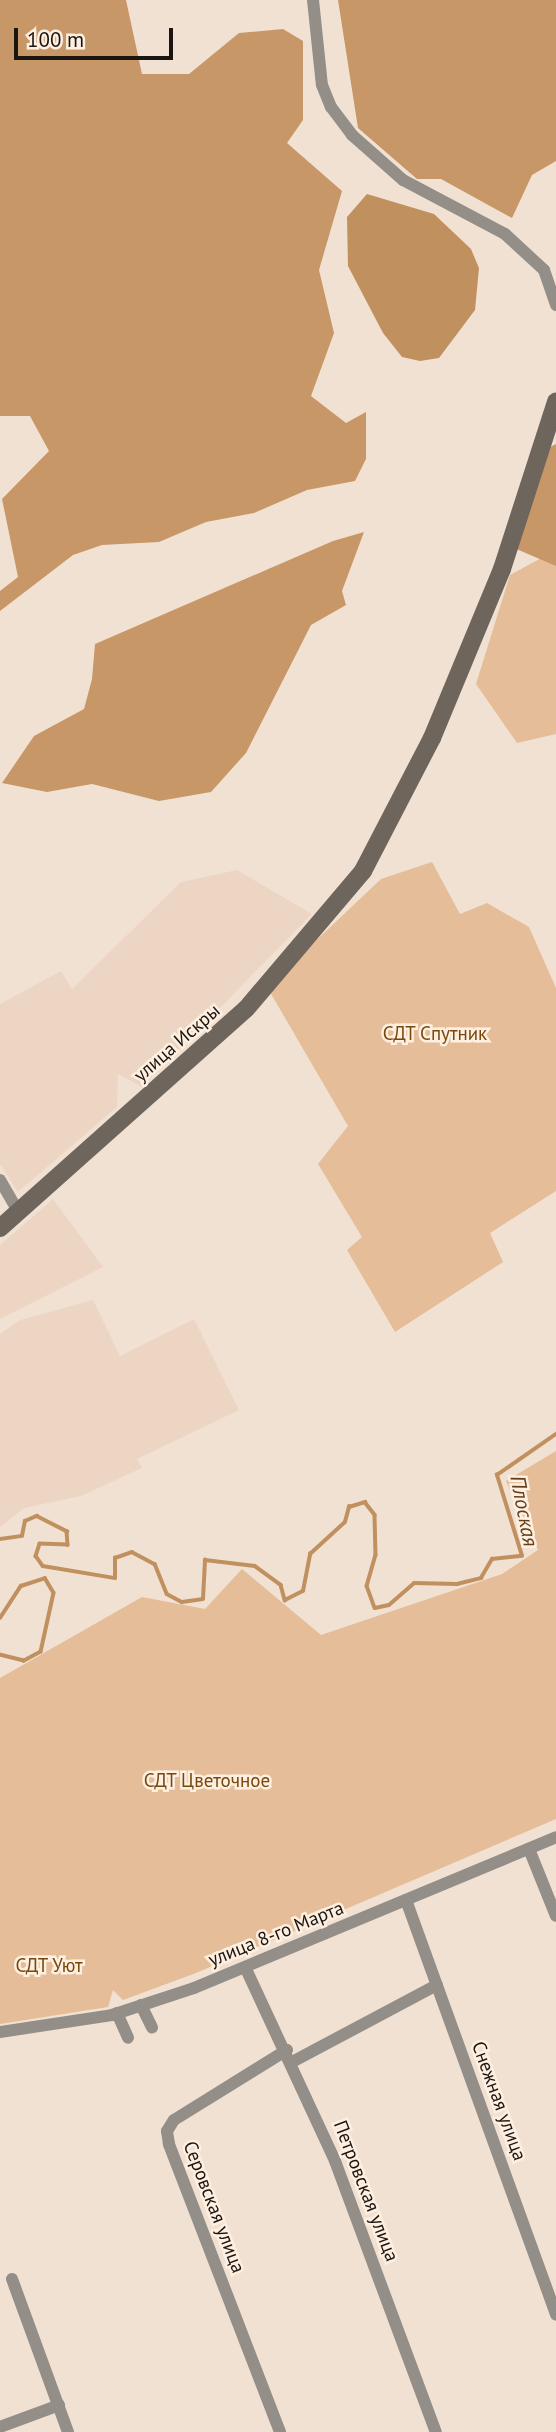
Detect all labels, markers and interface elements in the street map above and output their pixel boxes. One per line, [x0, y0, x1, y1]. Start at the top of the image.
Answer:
scale bar [18, 14, 177, 58]
text: 100 m [27, 26, 84, 53]
street label: улица Искры [129, 999, 225, 1087]
park label: СДТ Спутник [382, 1023, 488, 1045]
water label: Плоская [505, 1473, 543, 1549]
park label: СДТ Цветочное [143, 1770, 271, 1792]
street label: улица 8-го Марта [205, 1896, 347, 1972]
park label: СДТ Уют [15, 1955, 83, 1977]
street label: Снежная улица [467, 2038, 531, 2164]
street label: Петровская улица [329, 2117, 403, 2265]
street label: Серовская улица [178, 2138, 250, 2276]

